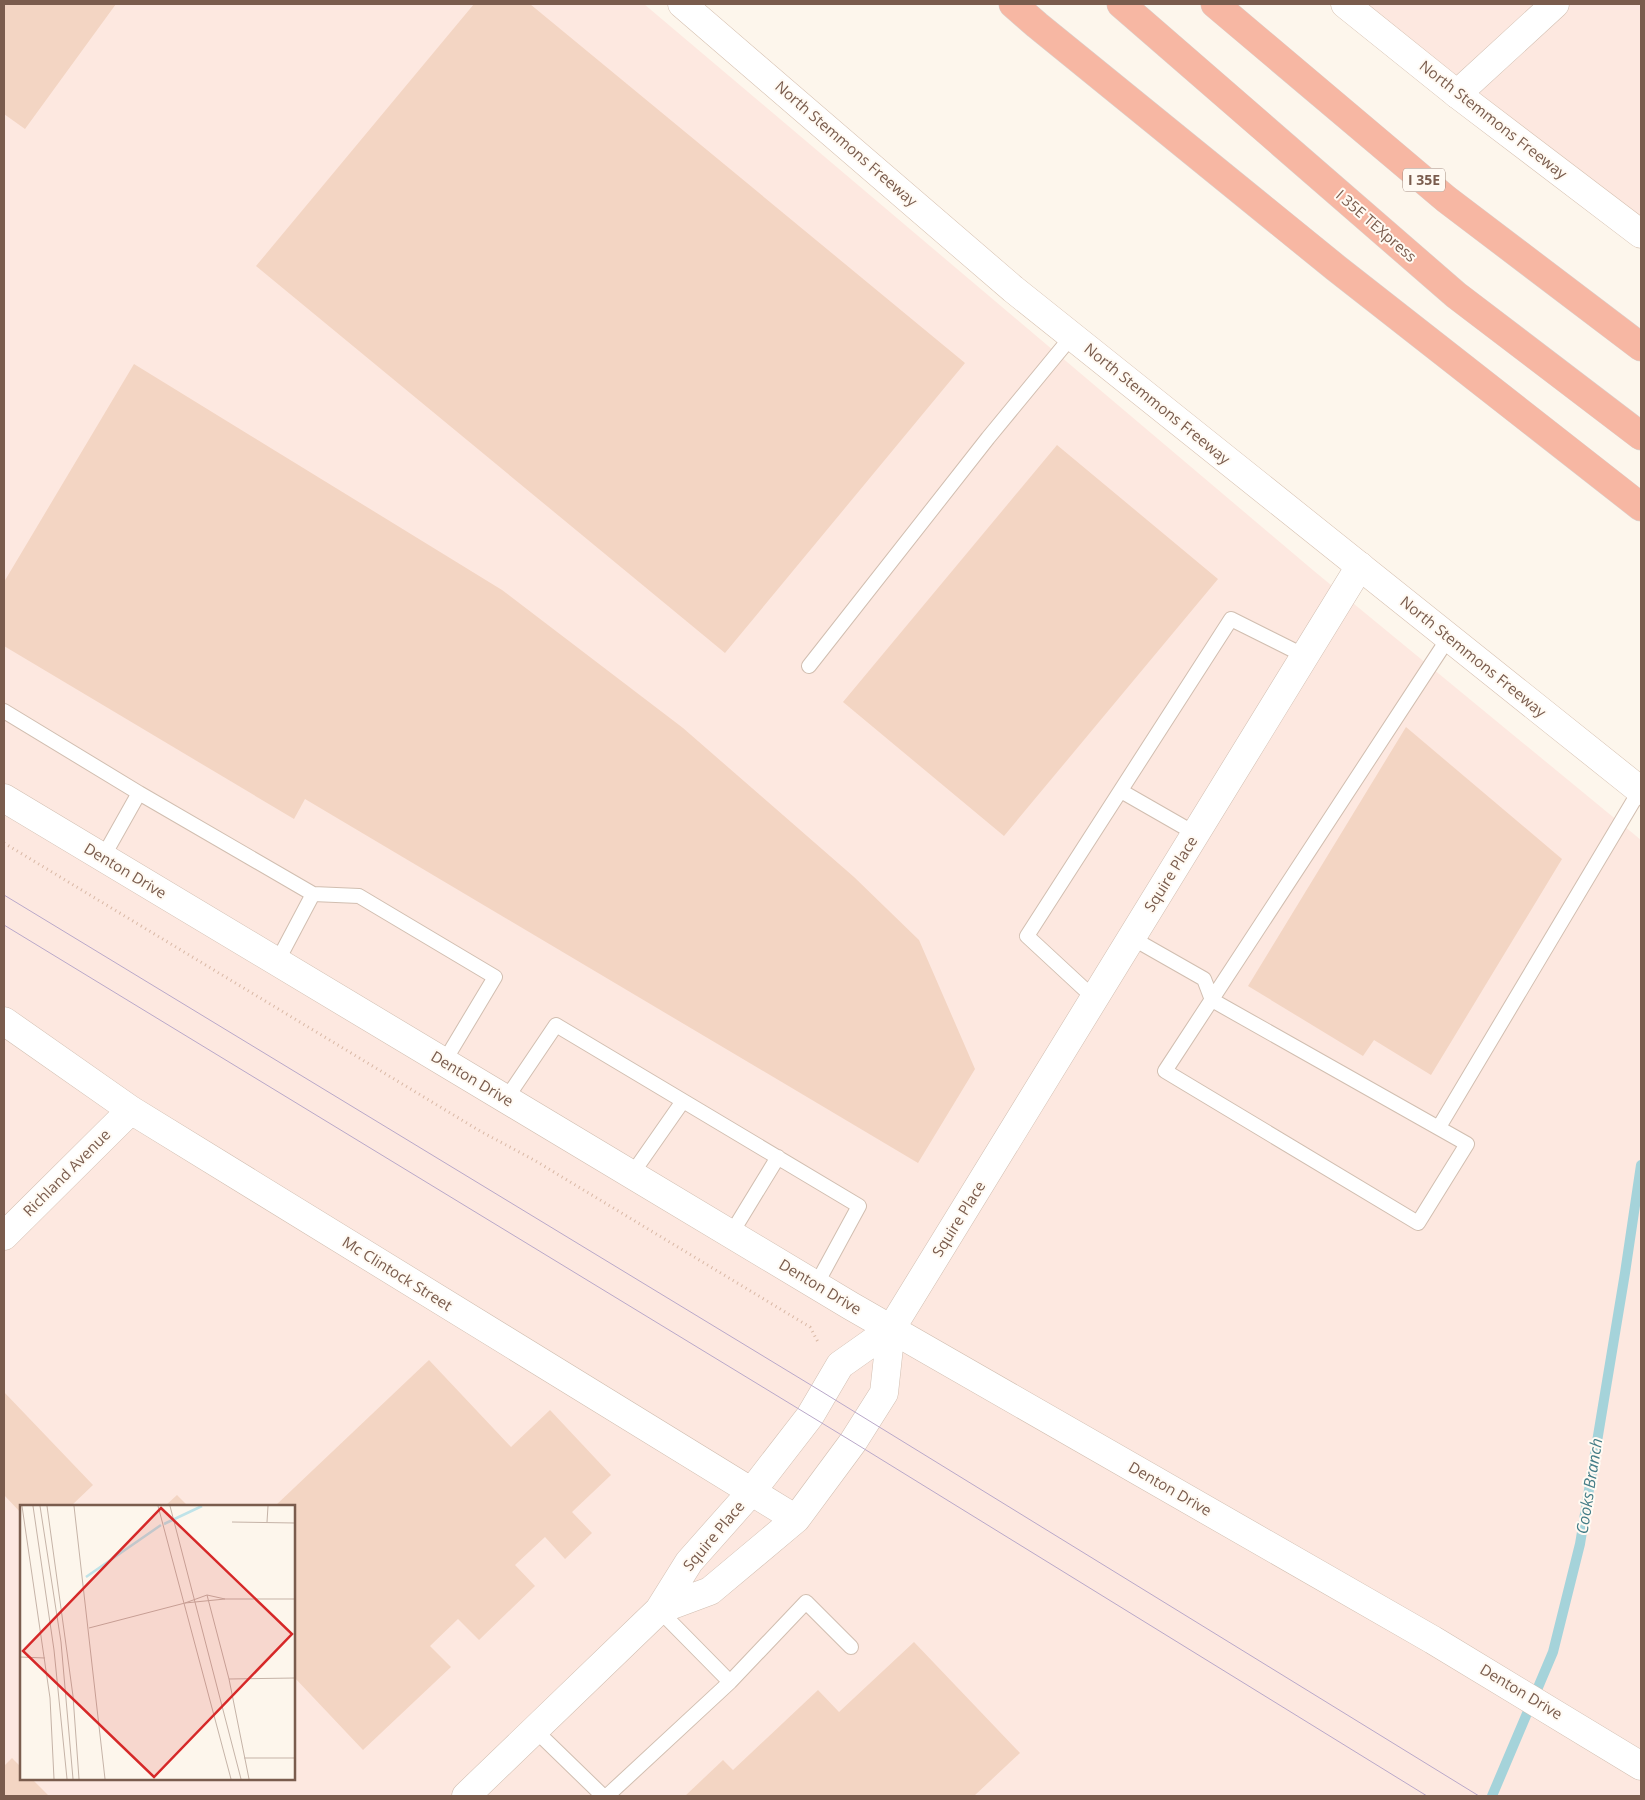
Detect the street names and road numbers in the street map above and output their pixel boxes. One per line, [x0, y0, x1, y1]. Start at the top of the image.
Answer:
street label: North Stemmons Freeway [1416, 55, 1572, 183]
street label: North Stemmons Freeway [771, 76, 922, 211]
road number: I 35E [1403, 168, 1445, 192]
street label: I 35E TEXpress [1332, 185, 1421, 266]
street label: North Stemmons Freeway [1081, 338, 1235, 469]
street label: North Stemmons Freeway [1397, 591, 1551, 722]
street label: Squire Place [1139, 832, 1201, 915]
street label: Denton Drive [81, 838, 170, 903]
street label: Denton Drive [428, 1046, 517, 1111]
street label: Richland Avenue [18, 1124, 114, 1220]
street label: Squire Place [927, 1177, 989, 1260]
street label: Mc Clintock Street [339, 1231, 456, 1315]
street label: Denton Drive [776, 1254, 865, 1319]
street label: Denton Drive [1125, 1456, 1216, 1520]
street label: Squire Place [678, 1496, 748, 1575]
street label: Denton Drive [1477, 1659, 1566, 1724]

